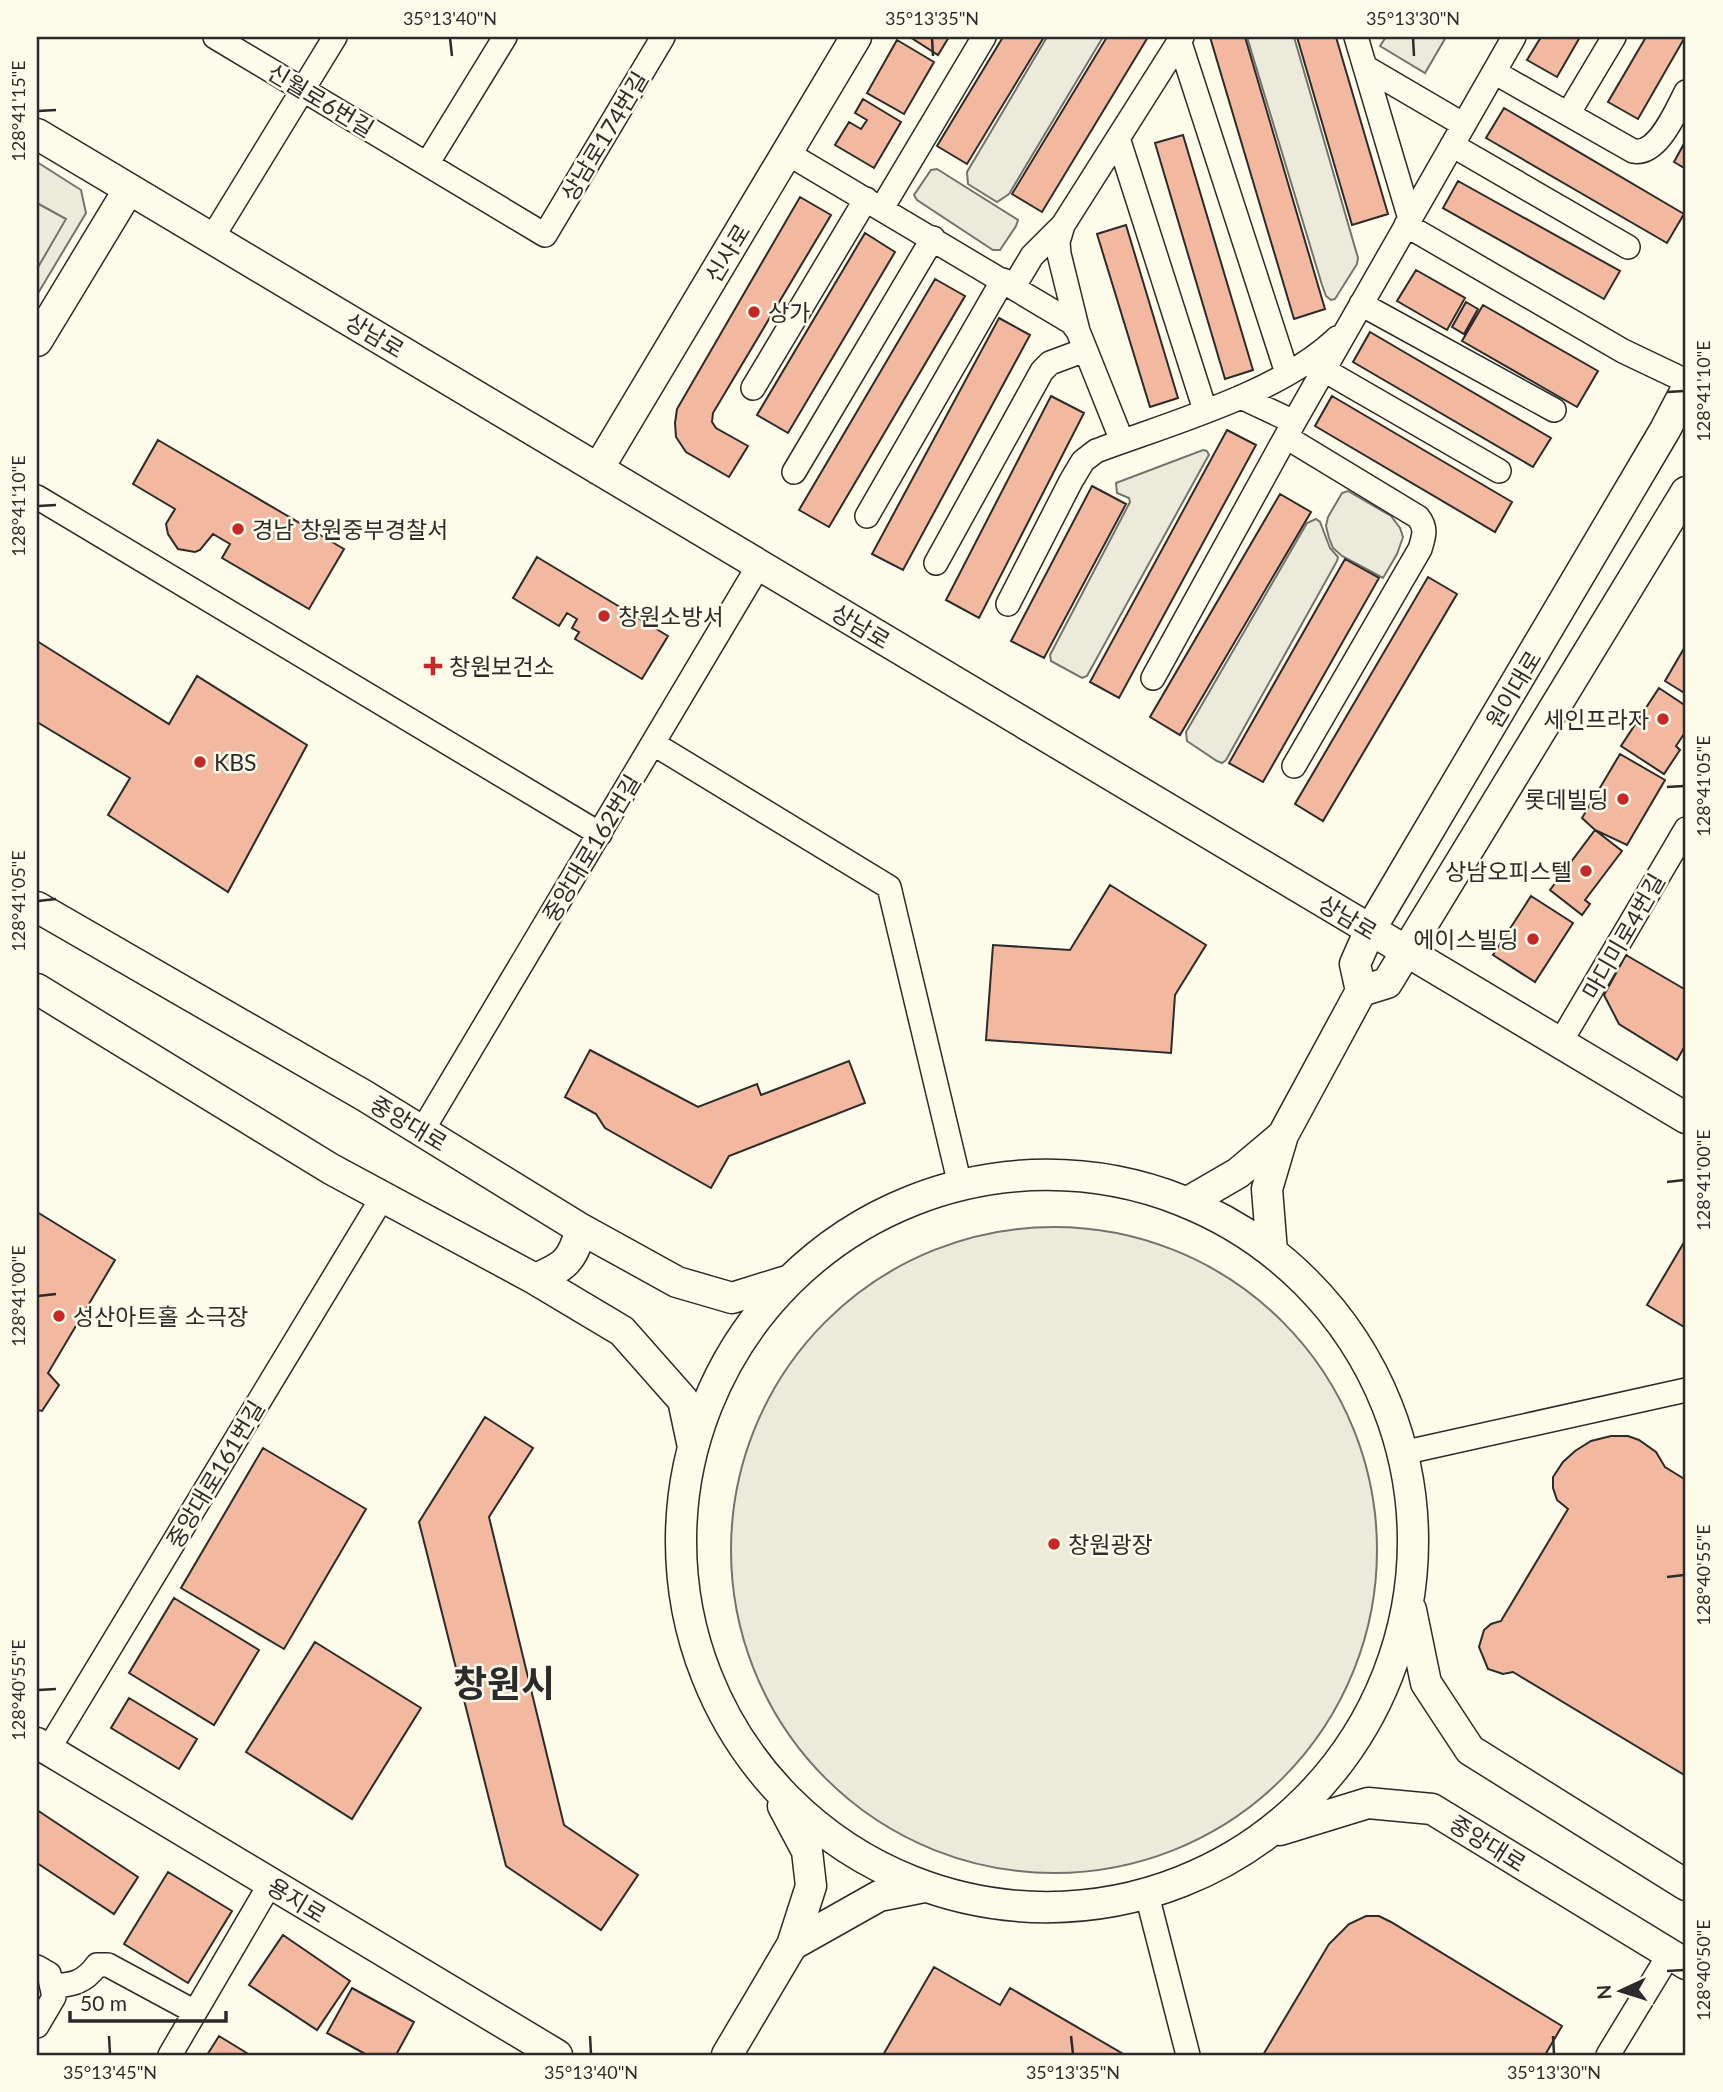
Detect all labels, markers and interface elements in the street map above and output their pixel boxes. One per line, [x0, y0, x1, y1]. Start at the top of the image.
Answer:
text: 35°13'40"N [403, 7, 497, 29]
text: 35°13'35"N [885, 7, 979, 29]
text: 35°13'30"N [1366, 7, 1460, 29]
street label: 신월로6번길 [263, 57, 379, 143]
text: 128°41'15"E [7, 60, 29, 162]
street label: 상남로174번길 [554, 66, 654, 206]
street label: 신사로 [699, 219, 755, 287]
place label: 상가 [768, 298, 810, 326]
marker: 상가 [746, 304, 762, 320]
street label: 상남로 [341, 307, 409, 363]
text: 128°41'10"E [1692, 340, 1714, 442]
text: 128°41'10"E [7, 455, 29, 557]
place label: 경남 창원중부경찰서 [252, 515, 448, 543]
marker: 경남 창원중부경찰서 [230, 521, 246, 537]
street label: 상남로 [827, 598, 895, 654]
place label: 창원소방서 [618, 602, 724, 630]
marker: 창원소방서 [596, 608, 612, 624]
street label: 원이대로 [1479, 646, 1547, 732]
place label: 창원보건소 [449, 652, 555, 680]
marker: 창원보건소 [423, 656, 443, 676]
place label: 세인프라자 [1543, 705, 1649, 733]
marker: 세인프라자 [1655, 711, 1671, 727]
text: 128°41'05"E [1692, 735, 1714, 837]
place label: KBS [214, 748, 257, 776]
marker: KBS [192, 754, 208, 770]
street label: 중앙대로162번길 [536, 769, 646, 927]
place label: 롯데빌딩 [1524, 785, 1609, 813]
marker: 롯데빌딩 [1615, 791, 1631, 807]
text: 128°41'05"E [7, 850, 29, 952]
place label: 상남오피스텔 [1445, 857, 1572, 885]
marker: 상남오피스텔 [1578, 863, 1594, 879]
street label: 마디미로4번길 [1576, 868, 1670, 1004]
street label: 상남로 [1314, 889, 1382, 945]
place label: 에이스빌딩 [1413, 925, 1519, 953]
marker: 에이스빌딩 [1525, 931, 1541, 947]
street label: 중앙대로 [366, 1089, 452, 1157]
text: 128°41'00"E [1692, 1129, 1714, 1231]
text: 128°41'00"E [7, 1245, 29, 1347]
place label: 성산아트홀 소극장 [73, 1302, 248, 1330]
marker: 성산아트홀 소극장 [51, 1308, 67, 1324]
street label: 중앙대로161번길 [160, 1395, 270, 1553]
text: 128°40'55"E [1692, 1524, 1714, 1626]
place label: 창원광장 [1068, 1530, 1153, 1558]
marker: 창원광장 [1046, 1536, 1062, 1552]
text: 128°40'55"E [7, 1639, 29, 1741]
district label: 창원시 [453, 1660, 555, 1705]
street label: 중앙대로 [1445, 1809, 1531, 1877]
street label: 용지로 [263, 1872, 331, 1928]
text: 128°40'50"E [1692, 1919, 1714, 2021]
north arrow [1586, 1955, 1656, 2025]
scale bar [70, 1980, 226, 2024]
text: N [1592, 1984, 1616, 2000]
text: 50 m [80, 1990, 127, 2015]
text: 35°13'45"N [63, 2061, 157, 2083]
text: 35°13'40"N [544, 2061, 638, 2083]
text: 35°13'35"N [1026, 2061, 1120, 2083]
text: 35°13'30"N [1507, 2061, 1601, 2083]

